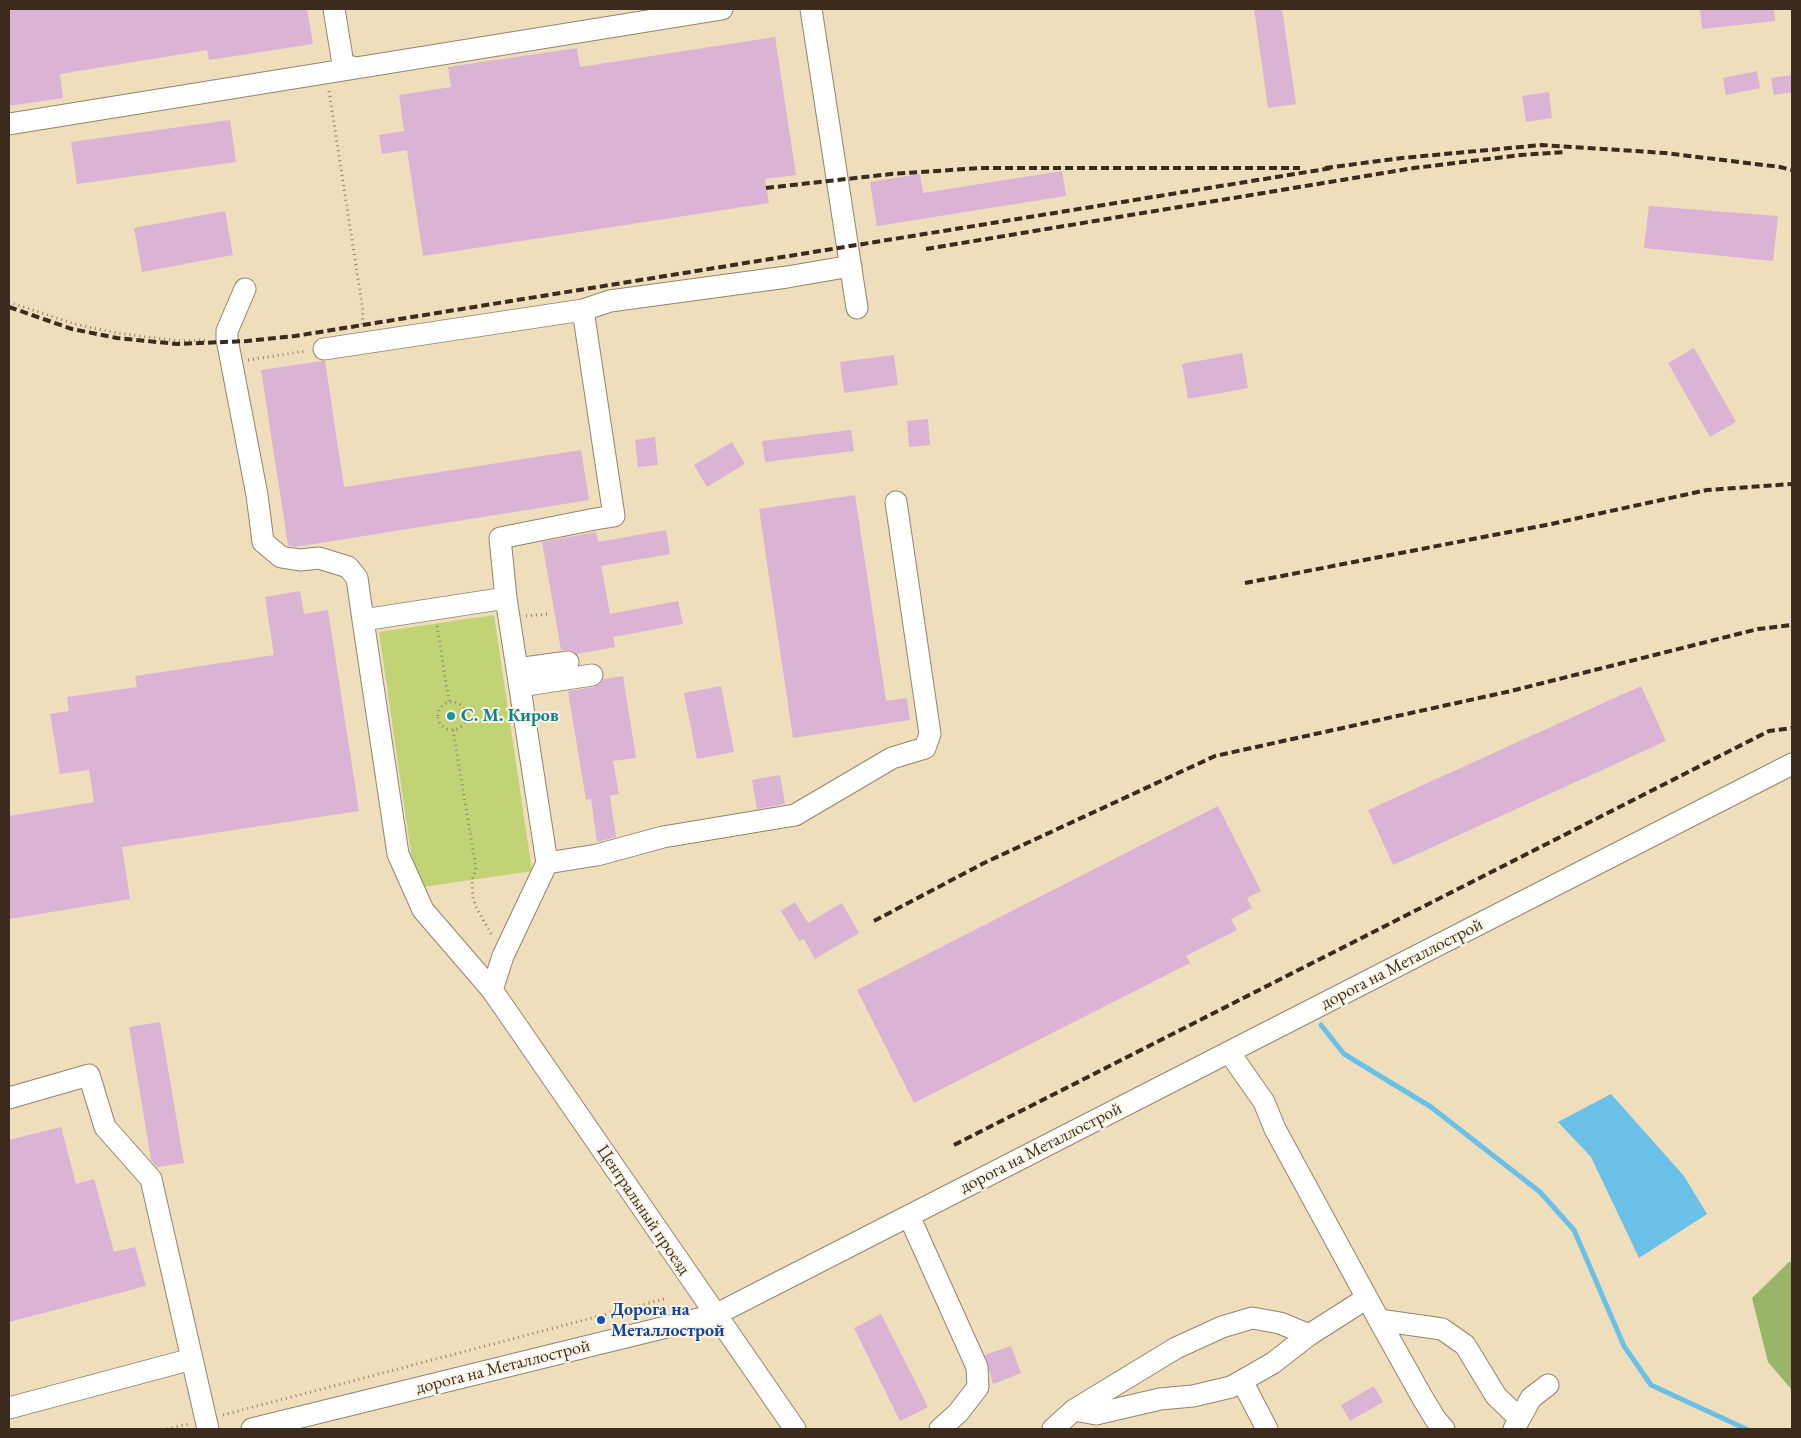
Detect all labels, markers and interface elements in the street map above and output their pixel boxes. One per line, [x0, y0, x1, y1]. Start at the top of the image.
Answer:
place label: С. М. Киров [461, 705, 559, 727]
marker: С. М. Киров [445, 710, 457, 722]
street label: дорога на Металлострой [1317, 914, 1487, 1014]
street label: дорога на Металлострой [956, 1098, 1126, 1198]
street label: Центральный проезд [591, 1141, 695, 1279]
place label: Дорога на Металлострой [611, 1299, 725, 1342]
marker: Дорога на Металлострой [595, 1314, 607, 1326]
street label: дорога на Металлострой [414, 1335, 592, 1399]

